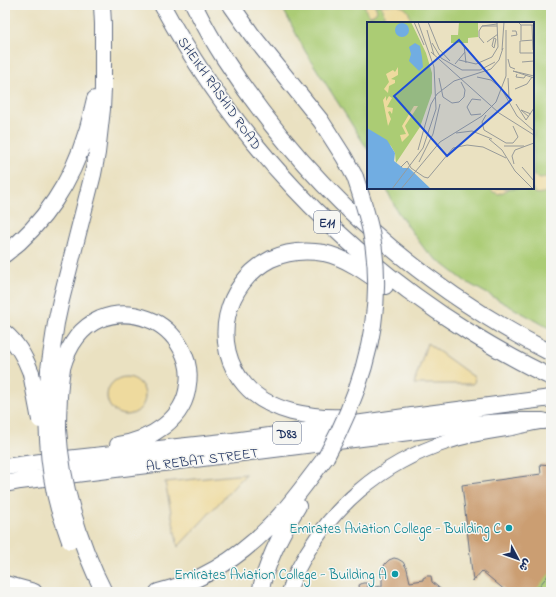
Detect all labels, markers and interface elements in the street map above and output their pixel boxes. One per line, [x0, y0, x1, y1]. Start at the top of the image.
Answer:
inset map [367, 22, 534, 189]
street label: SHEIKH RASHID ROAD [172, 33, 266, 155]
road number: E11 [314, 211, 340, 233]
road number: D83 [273, 422, 301, 444]
street label: AL REBAT STREET [145, 443, 259, 478]
place label: Emirates Aviation College - Building C [289, 519, 501, 541]
marker: Emirates Aviation College - Building C [504, 523, 514, 533]
north arrow [498, 539, 538, 579]
text: ش [515, 555, 535, 575]
place label: Emirates Aviation College - Building A [174, 565, 387, 587]
marker: Emirates Aviation College - Building A [390, 569, 400, 579]

